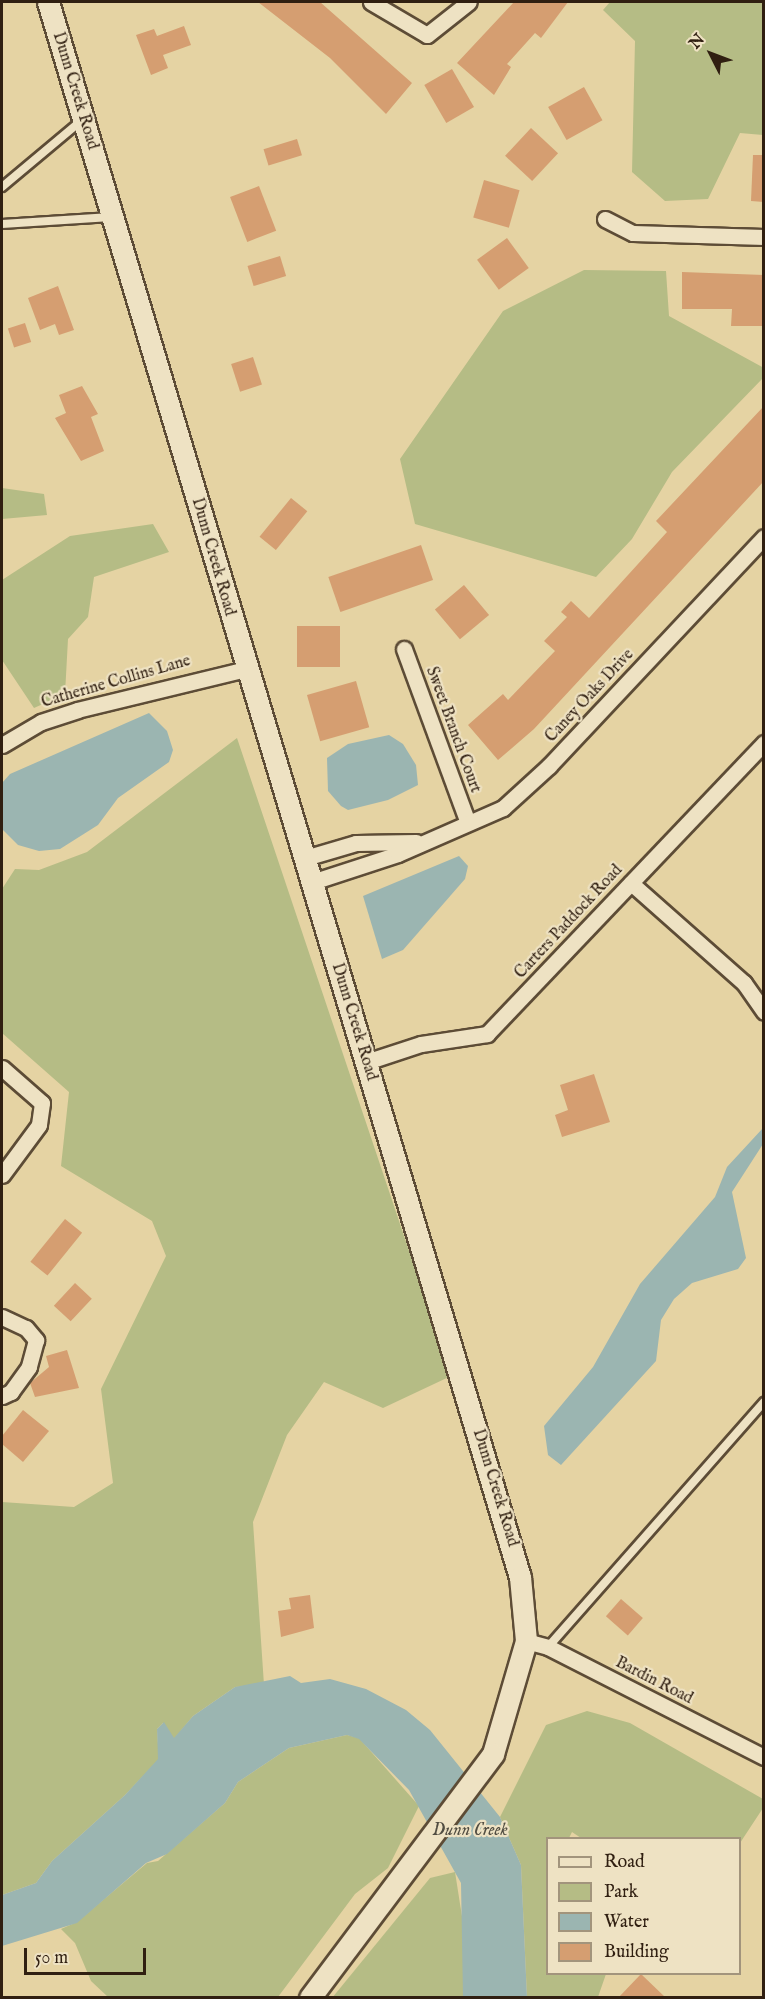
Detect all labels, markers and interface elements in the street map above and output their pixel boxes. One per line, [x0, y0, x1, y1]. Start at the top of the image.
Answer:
north arrow [681, 24, 741, 84]
street label: Dunn Creek Road [48, 30, 102, 152]
text: N [686, 30, 710, 54]
street label: Dunn Creek Road [187, 496, 239, 618]
street label: Caney Oaks Drive [542, 645, 638, 747]
street label: Catherine Collins Lane [39, 652, 193, 712]
street label: Sweet Branch Court [421, 664, 485, 796]
street label: Carters Paddock Road [511, 861, 627, 983]
street label: Dunn Creek Road [327, 961, 381, 1083]
street label: Dunn Creek Road [468, 1427, 522, 1549]
street label: Bardin Road [612, 1653, 696, 1709]
water label: Dunn Creek [432, 1820, 508, 1842]
legend [546, 1837, 741, 1975]
text: Road [604, 1851, 645, 1874]
text: Park [604, 1881, 638, 1904]
text: Water [604, 1911, 649, 1934]
scale bar [27, 1936, 148, 1974]
text: Building [604, 1941, 669, 1964]
text: 50 m [35, 1947, 68, 1970]

